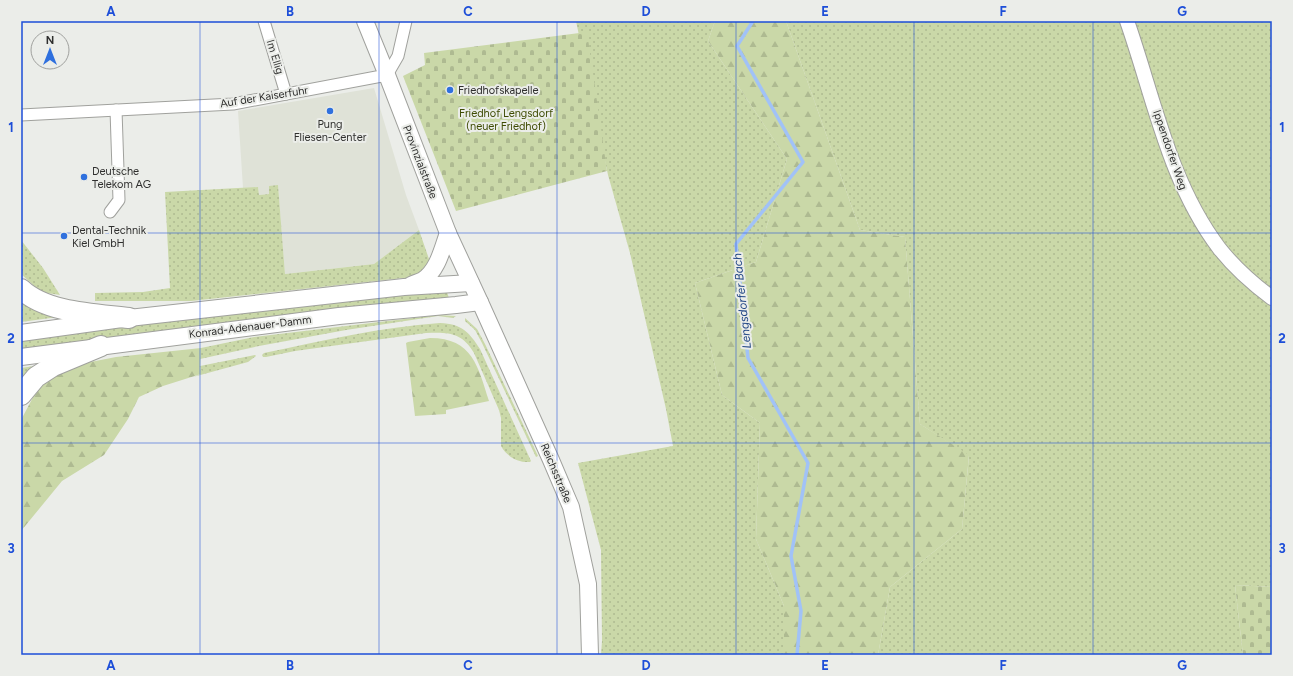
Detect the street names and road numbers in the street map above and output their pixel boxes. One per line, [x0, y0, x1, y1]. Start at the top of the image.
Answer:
street label: Im Ellig [264, 38, 286, 76]
street label: Auf der Kaiserfuhr [219, 84, 309, 110]
street label: Ippendorfer Weg [1150, 108, 1190, 192]
street label: Provinzialstraße [400, 123, 440, 201]
street label: Konrad-Adenauer-Damm [188, 313, 312, 341]
street label: Reichsstraße [538, 441, 574, 505]

